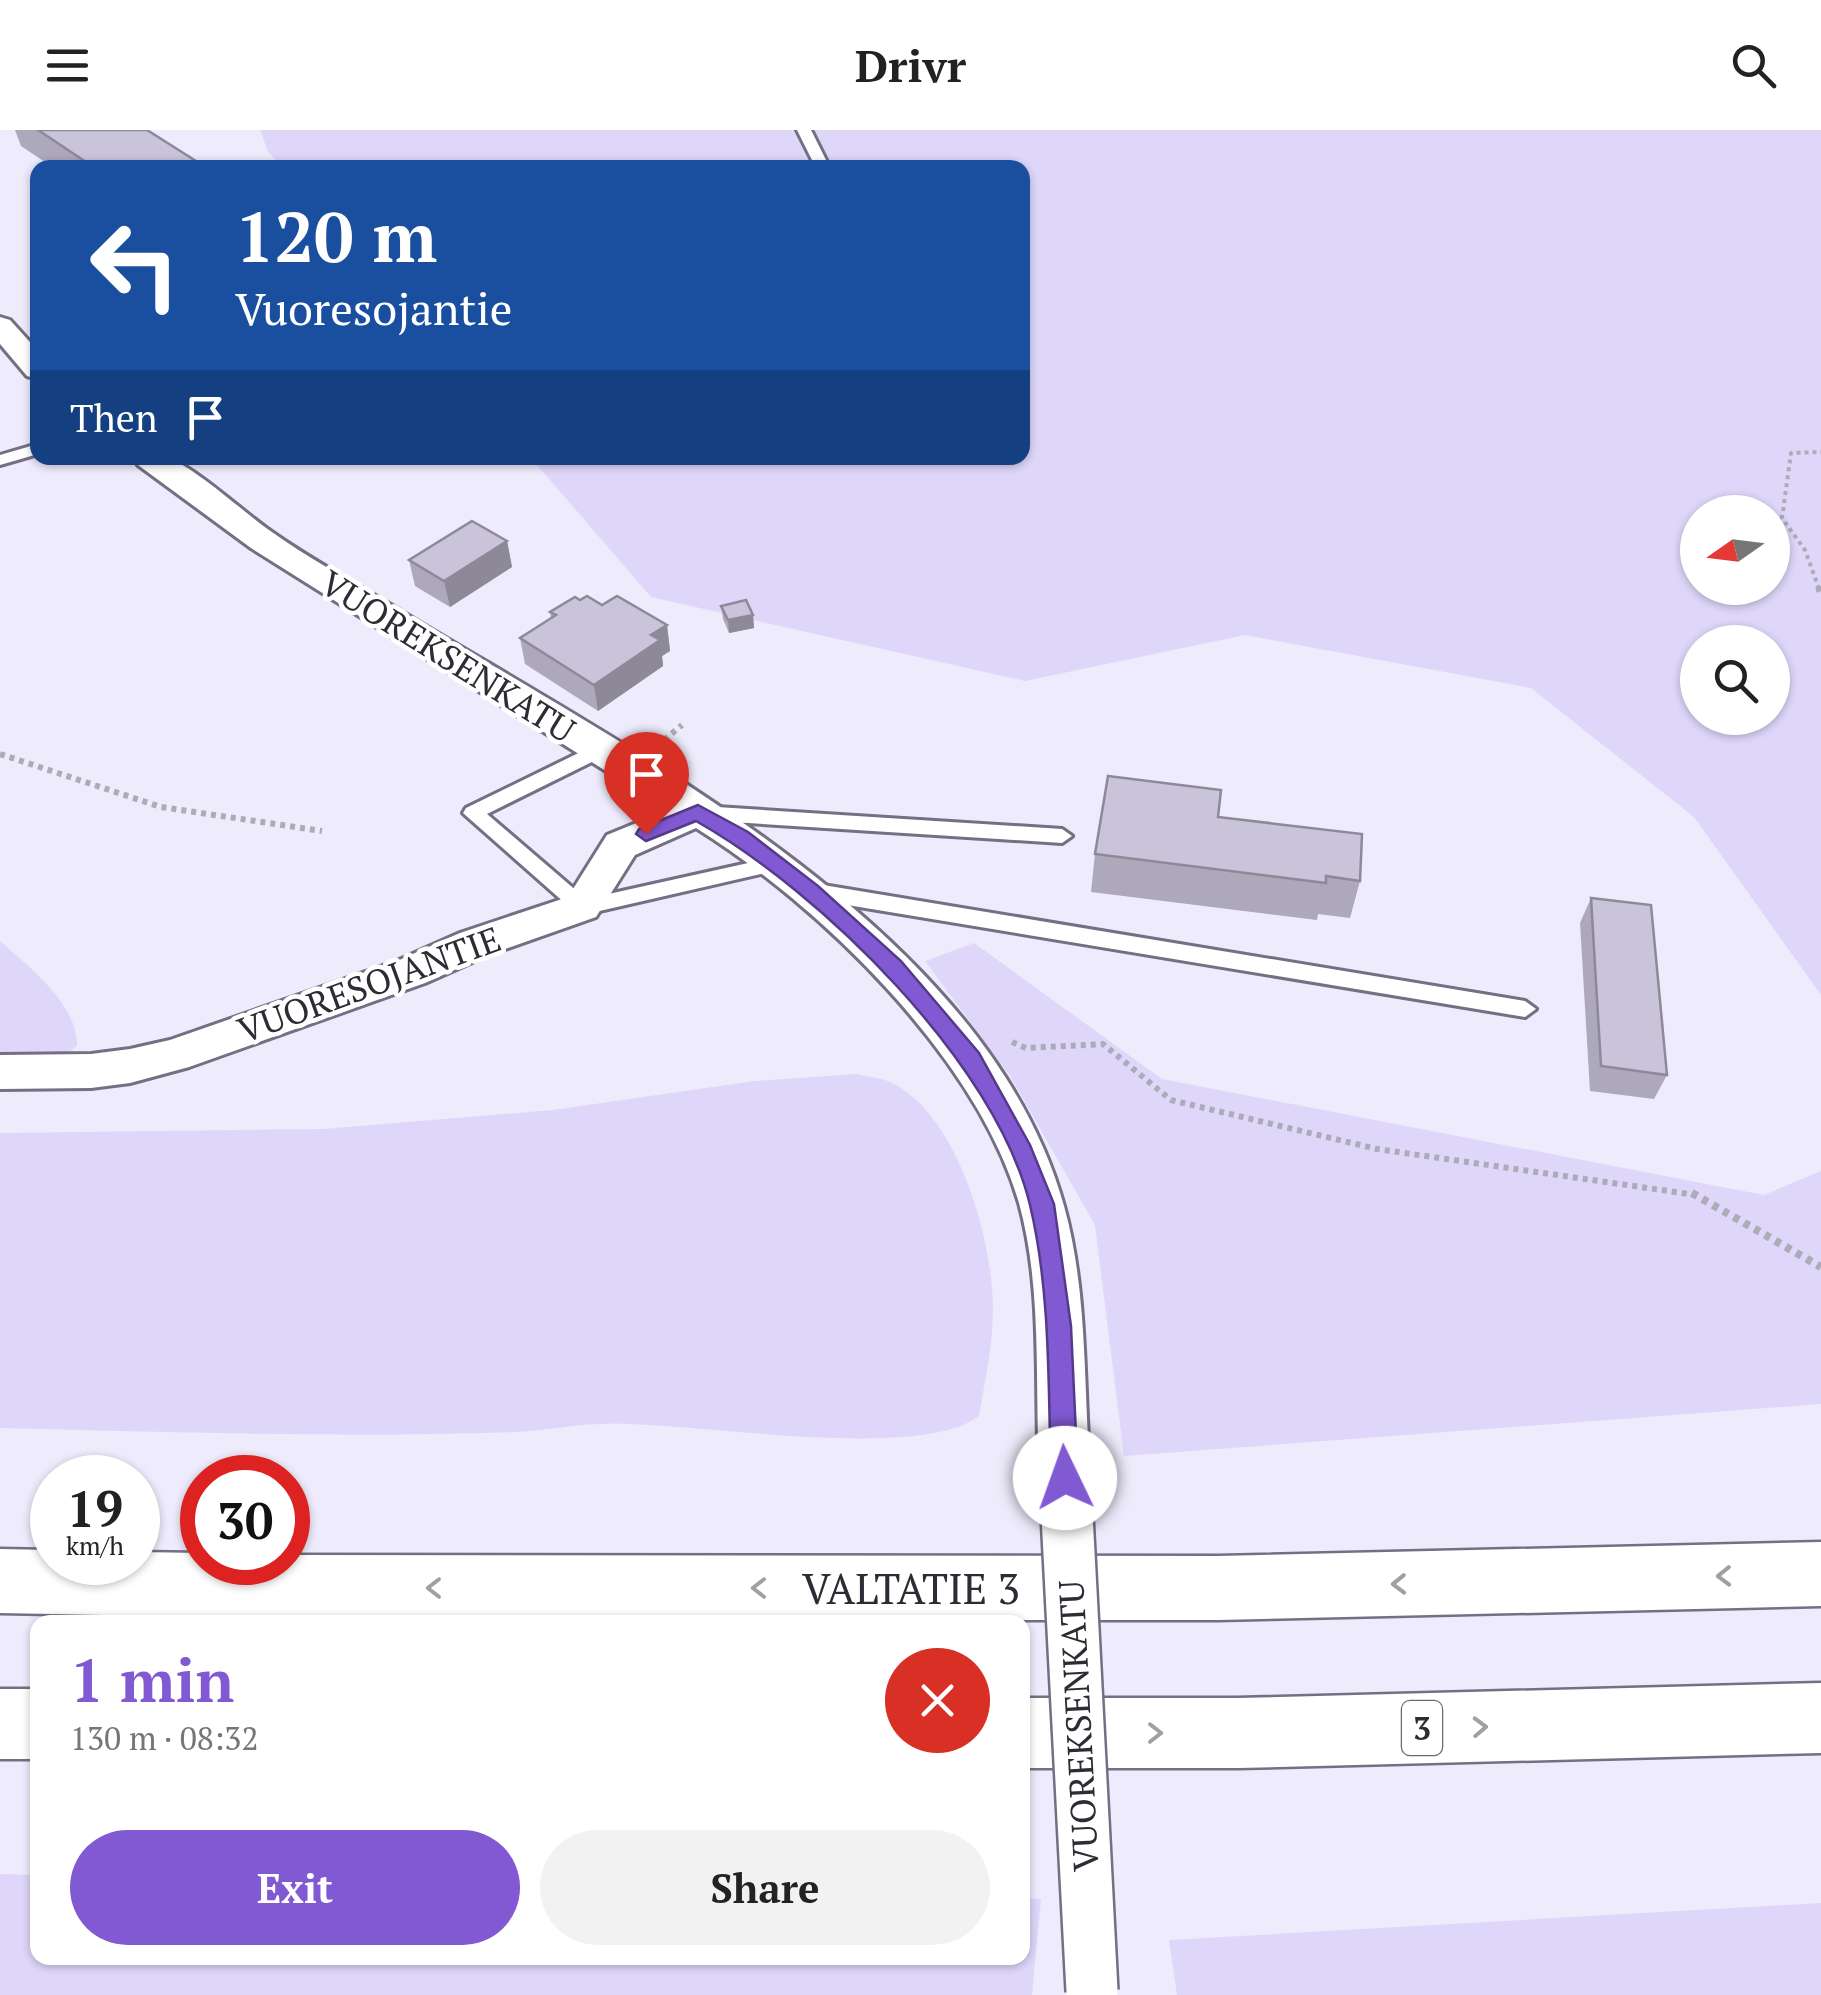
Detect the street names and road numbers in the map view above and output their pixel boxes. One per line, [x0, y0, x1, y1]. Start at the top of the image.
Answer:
street label: VUOREKSENKATU [312, 559, 584, 753]
street label: VUORESOJANTIE [231, 915, 507, 1053]
street label: VALTATIE 3 [802, 1560, 1020, 1616]
street label: VUOREKSENKATU [1047, 1579, 1109, 1873]
road number: 3 [1402, 1701, 1442, 1755]

